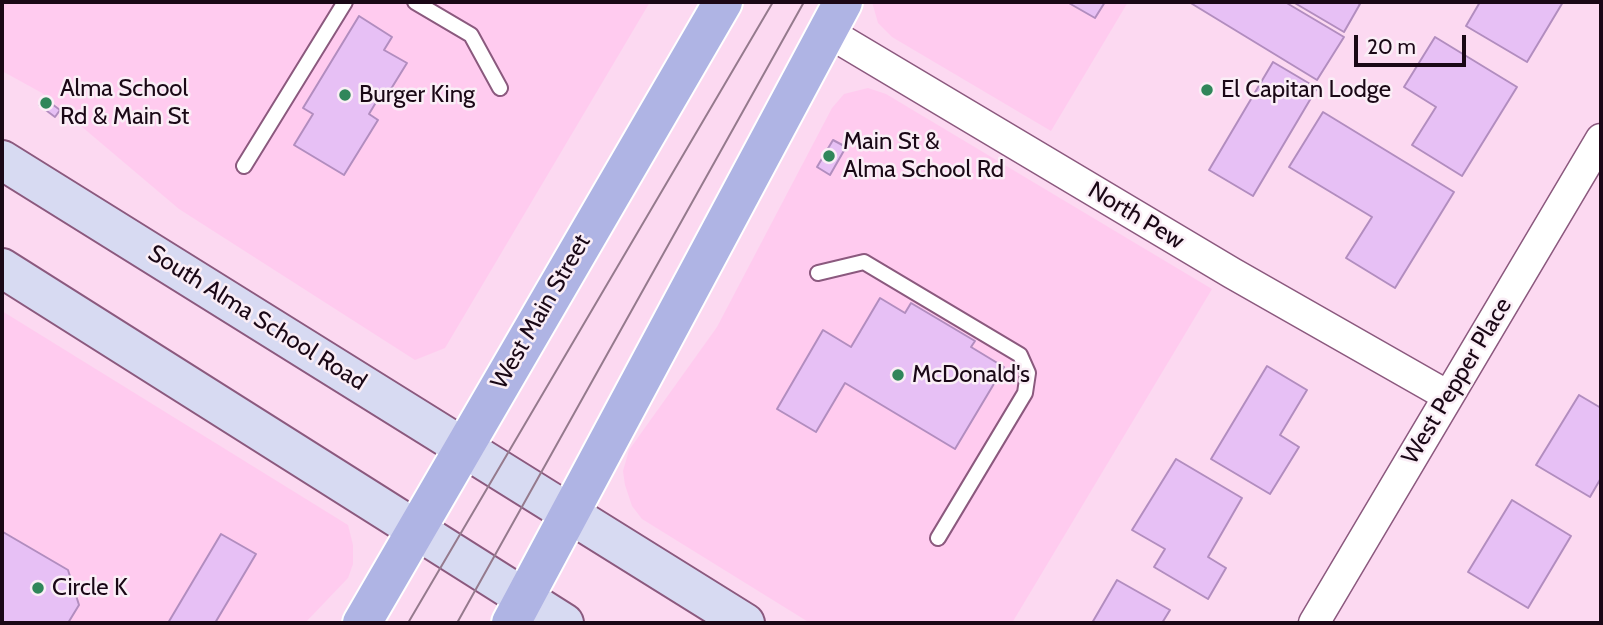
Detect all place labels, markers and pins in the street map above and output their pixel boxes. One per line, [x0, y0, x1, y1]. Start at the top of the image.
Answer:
place label: Alma School Rd & Main St [60, 75, 189, 131]
place label: El Capitan Lodge [1221, 76, 1391, 104]
place label: Burger King [359, 81, 475, 109]
marker: El Capitan Lodge [1199, 82, 1215, 98]
marker: Burger King [337, 87, 353, 103]
marker: Alma School Rd & Main St [38, 95, 54, 111]
place label: Main St & Alma School Rd [843, 128, 1004, 184]
marker: Main St & Alma School Rd [821, 148, 837, 164]
place label: McDonald's [912, 361, 1030, 389]
marker: McDonald's [890, 367, 906, 383]
place label: Circle K [52, 574, 128, 602]
marker: Circle K [30, 580, 46, 596]

